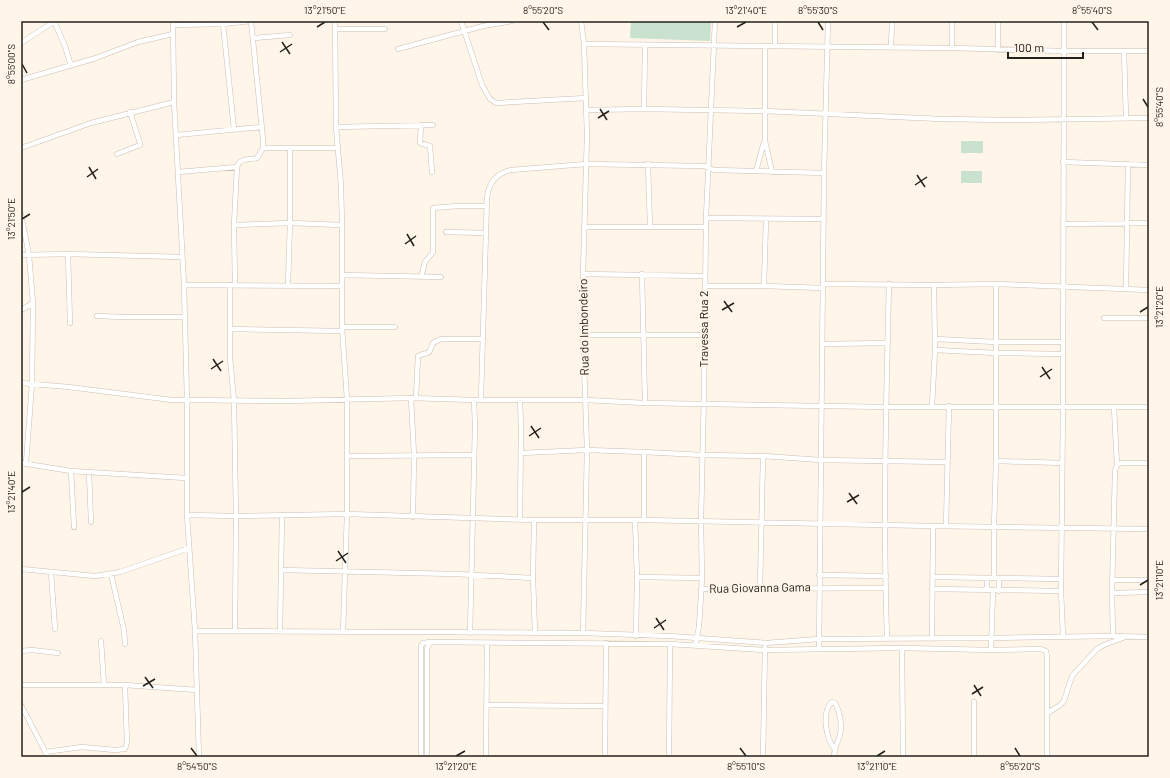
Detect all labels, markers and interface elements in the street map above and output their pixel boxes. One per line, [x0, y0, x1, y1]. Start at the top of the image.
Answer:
text: 13°21'50"E [304, 4, 346, 16]
text: 8°55'20"S [523, 4, 563, 16]
text: 13°21'40"E [725, 4, 767, 16]
text: 8°55'30"S [798, 4, 838, 16]
text: 8°55'40"S [1072, 4, 1112, 16]
scale bar [1008, 34, 1083, 60]
text: 100 m [1014, 40, 1044, 54]
text: 8°55'00"S [5, 44, 17, 84]
text: 8°55'40"S [1153, 87, 1165, 127]
text: 13°21'50"E [5, 198, 17, 240]
street label: Rua do Imbondeiro [575, 278, 591, 376]
text: 13°21'20"E [1153, 286, 1165, 328]
street label: Travessa Rua 2 [696, 290, 710, 368]
text: 13°21'40"E [5, 471, 17, 513]
text: 13°21'10"E [1153, 560, 1165, 600]
street label: Rua Giovanna Gama [709, 579, 811, 595]
text: 8°54'50"S [177, 760, 217, 772]
text: 13°21'20"E [435, 760, 477, 772]
text: 8°55'10"S [727, 760, 765, 772]
text: 13°21'10"E [857, 760, 897, 772]
text: 8°55'20"S [1000, 760, 1040, 772]

